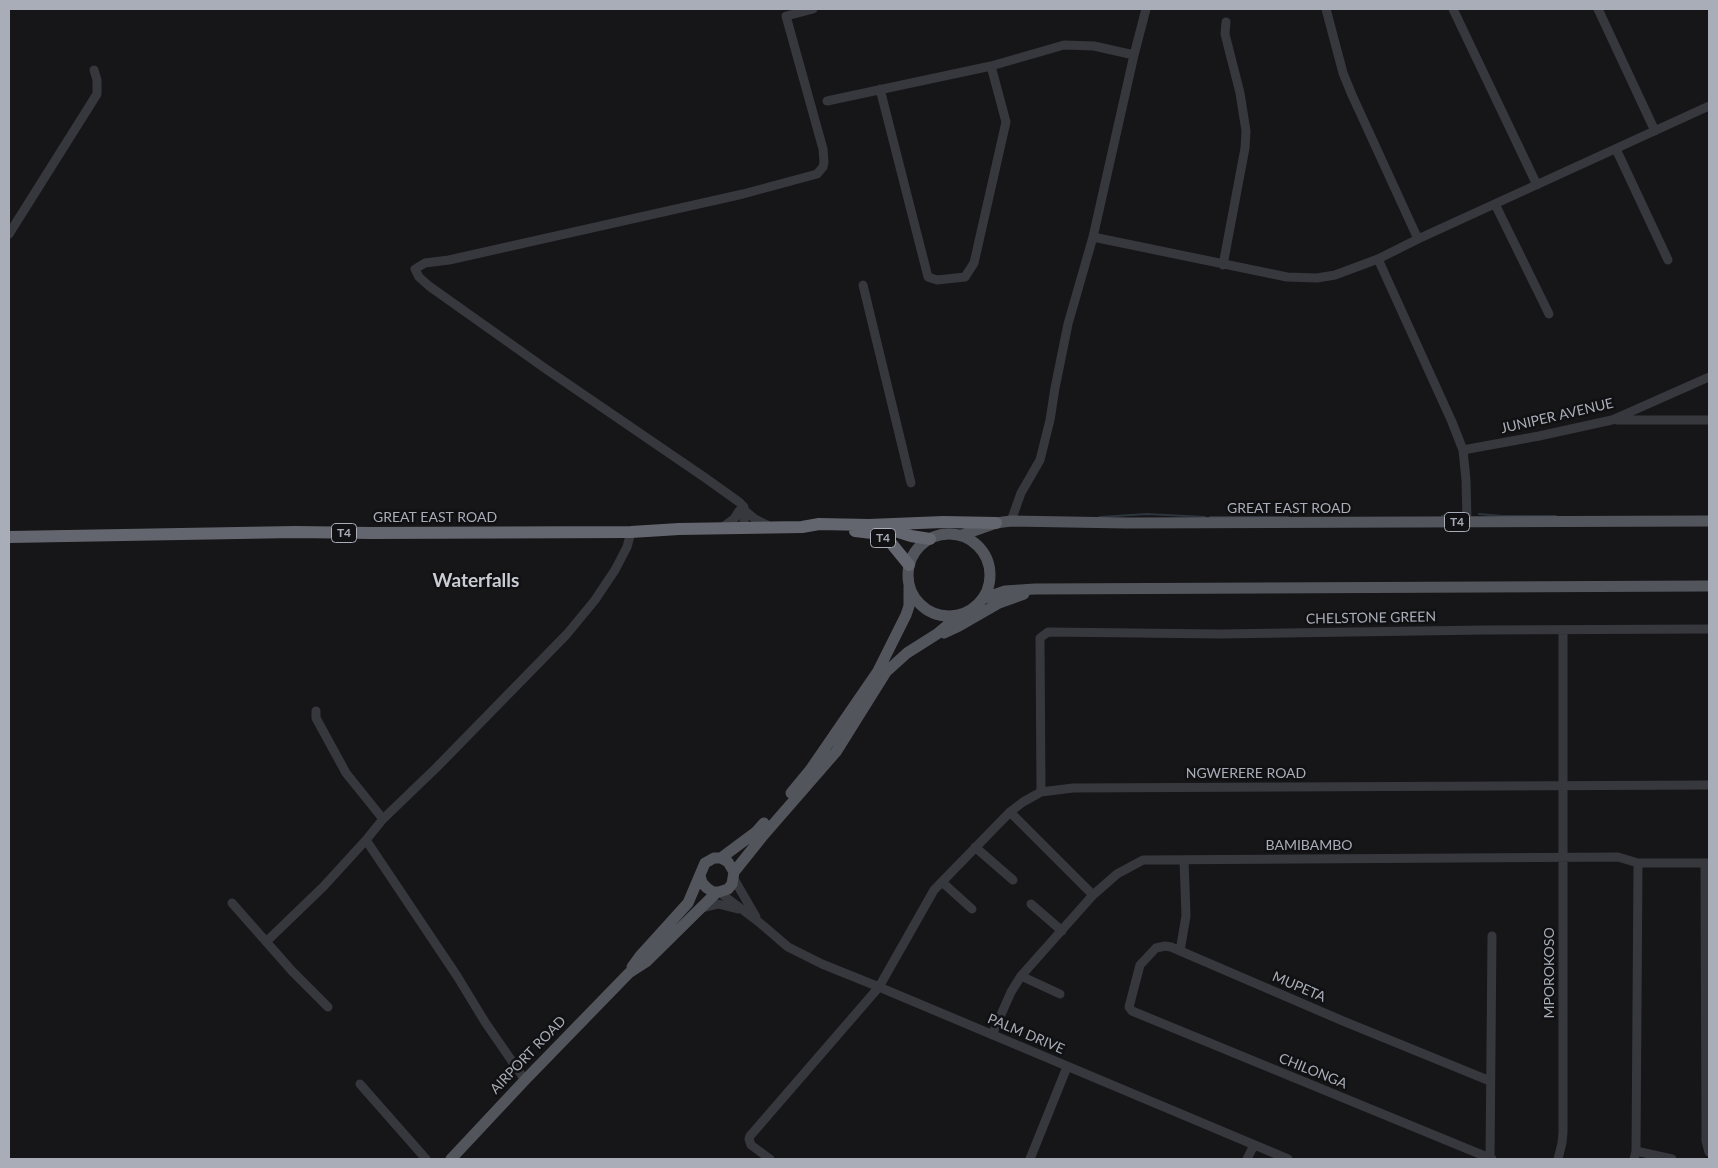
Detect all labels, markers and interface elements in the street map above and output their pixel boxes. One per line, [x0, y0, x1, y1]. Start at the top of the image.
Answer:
street label: JUNIPER AVENUE [1499, 395, 1615, 437]
street label: GREAT EAST ROAD [1227, 500, 1351, 516]
street label: GREAT EAST ROAD [373, 509, 497, 525]
road number: T4 [1444, 512, 1470, 532]
road number: T4 [332, 524, 356, 542]
road number: T4 [870, 528, 896, 548]
district label: Waterfalls [433, 570, 519, 592]
street label: CHELSTONE GREEN [1306, 608, 1436, 628]
street label: NGWERERE ROAD [1186, 765, 1306, 781]
street label: BAMIBAMBO [1266, 837, 1352, 853]
street label: MPOROKOSO [1541, 927, 1557, 1019]
street label: MUPETA [1270, 968, 1328, 1006]
street label: PALM DRIVE [985, 1010, 1067, 1058]
street label: AIRPORT ROAD [487, 1013, 569, 1097]
street label: CHILONGA [1276, 1050, 1350, 1092]

